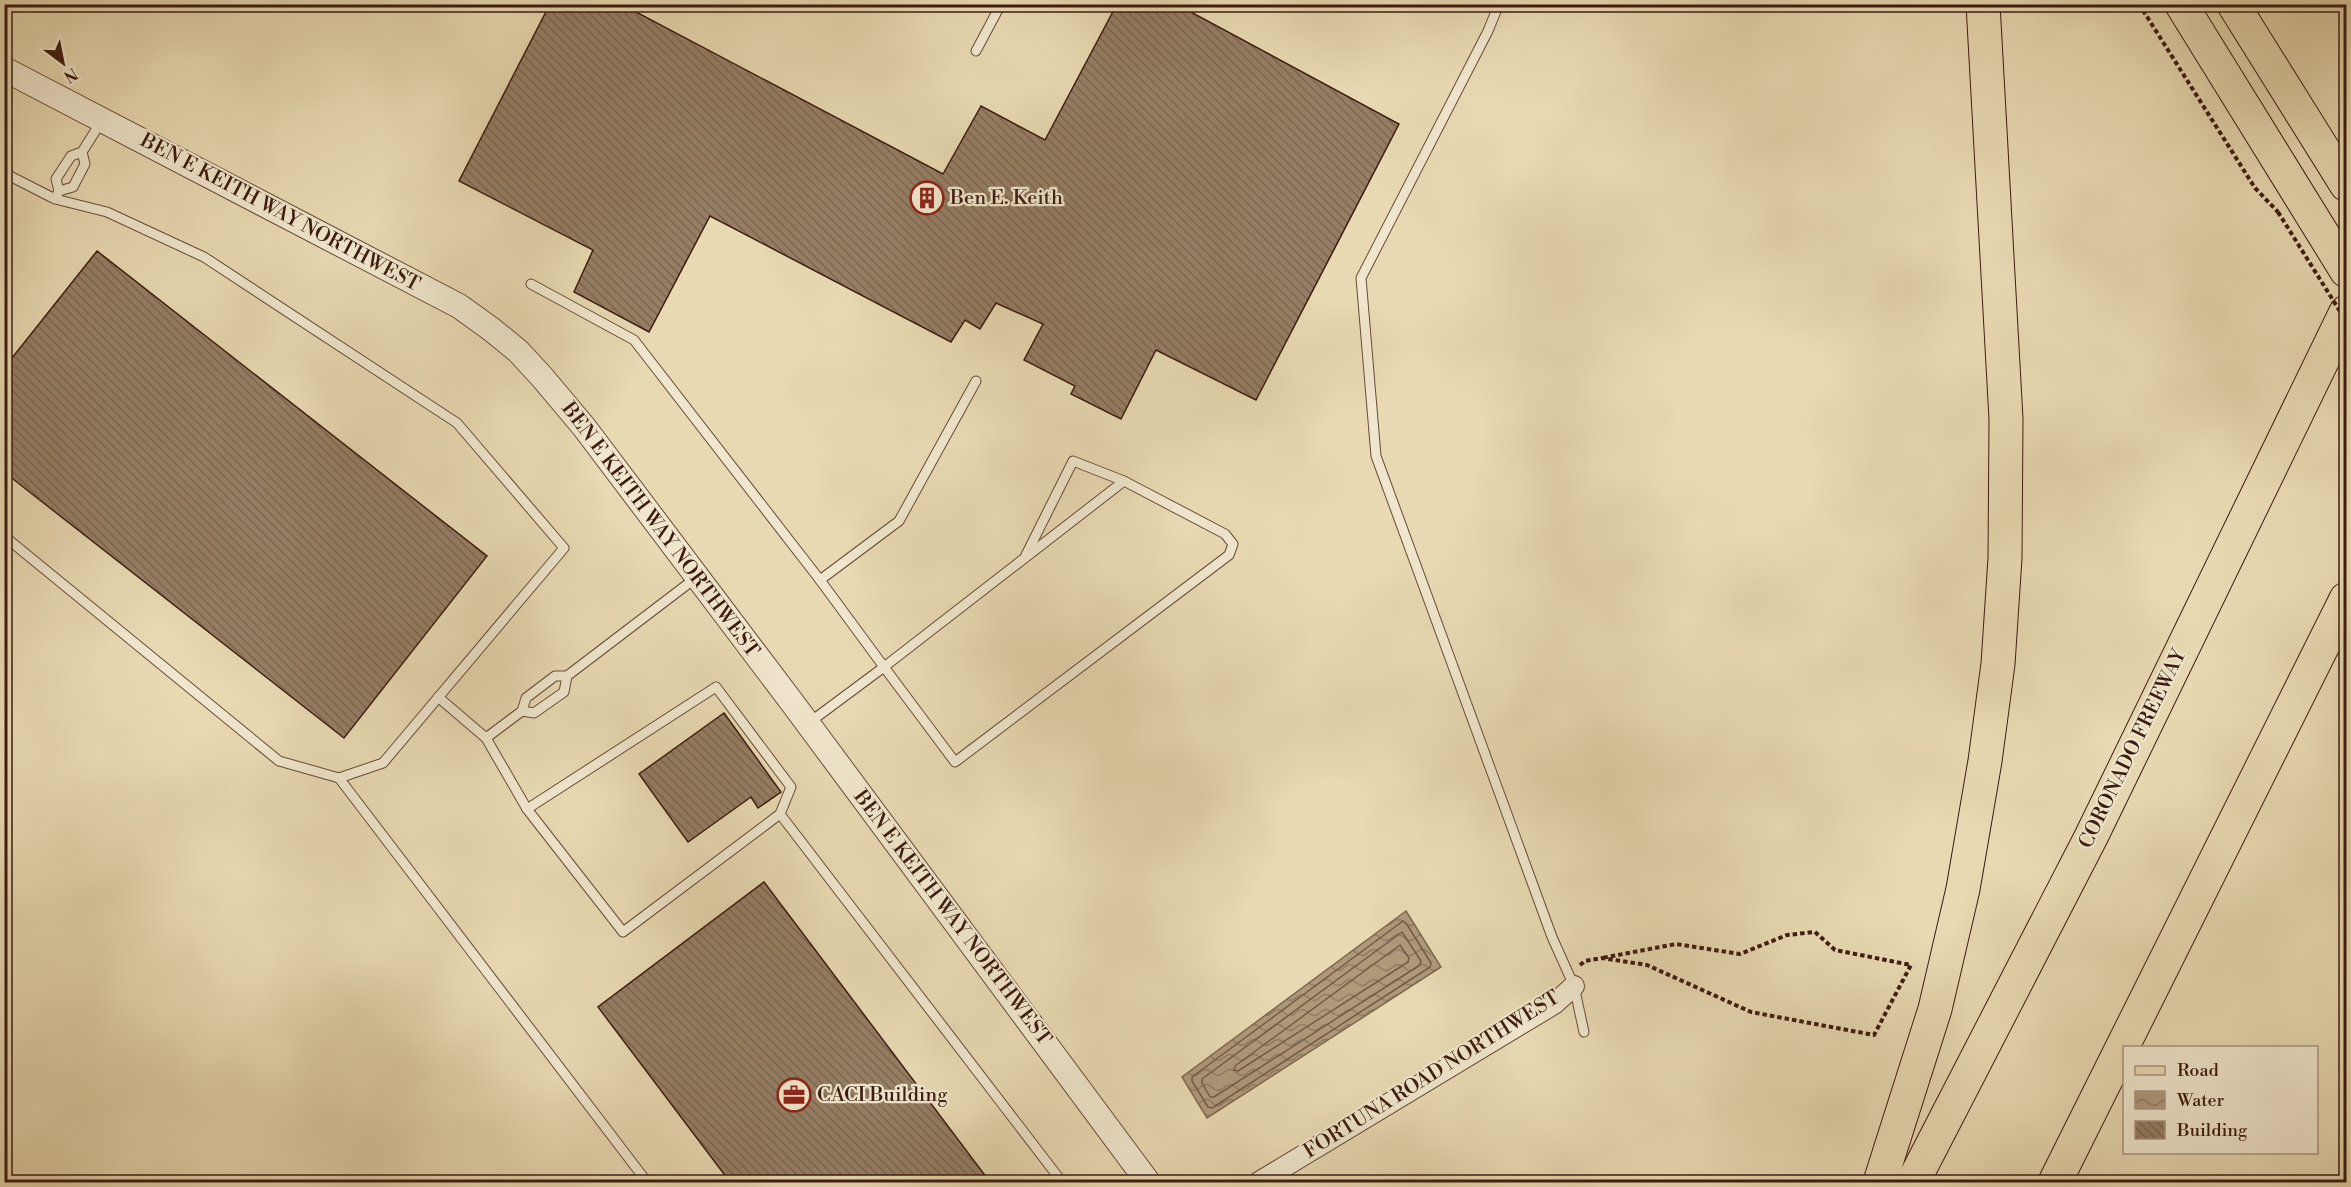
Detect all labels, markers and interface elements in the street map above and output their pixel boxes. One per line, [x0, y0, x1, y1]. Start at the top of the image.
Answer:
north arrow [33, 33, 93, 93]
text: N [59, 63, 81, 87]
street label: BEN E KEITH WAY NORTHWEST [135, 128, 424, 298]
building icon: Ben E. Keith [909, 180, 945, 216]
place label: Ben E. Keith [949, 186, 1063, 211]
street label: BEN E KEITH WAY NORTHWEST [555, 397, 764, 663]
street label: CORONADO FREEWAY [2074, 644, 2193, 853]
street label: BEN E KEITH WAY NORTHWEST [847, 785, 1056, 1051]
street label: FORTUNA ROAD NORTHWEST [1299, 986, 1565, 1164]
legend [2123, 1046, 2318, 1154]
text: Road [2177, 1059, 2220, 1082]
office icon: CACI Building [776, 1077, 812, 1113]
place label: CACI Building [817, 1083, 948, 1108]
text: Water [2176, 1089, 2225, 1112]
text: Building [2176, 1119, 2248, 1142]

